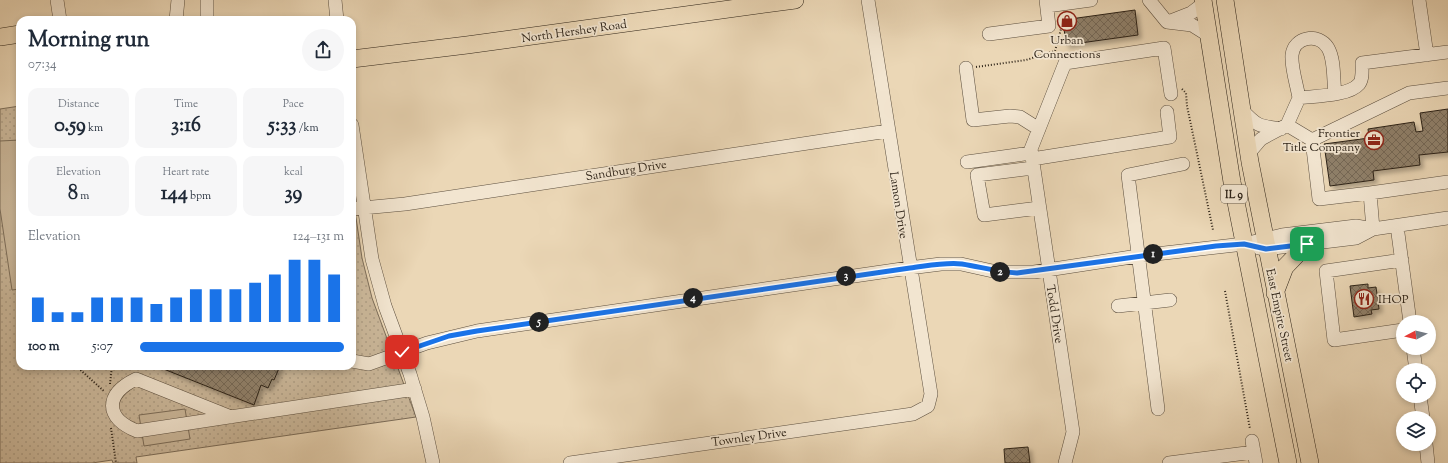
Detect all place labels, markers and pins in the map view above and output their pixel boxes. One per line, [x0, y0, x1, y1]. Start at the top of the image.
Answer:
shop icon: Urban Connections [1056, 10, 1078, 32]
place label: Urban Connections [1034, 32, 1101, 64]
place label: Frontier Title Company [1283, 125, 1360, 157]
office icon: Frontier Title Company [1363, 129, 1385, 151]
pin [1290, 227, 1324, 261]
pin: 1 [1143, 244, 1163, 264]
pin: 2 [990, 262, 1010, 282]
pin: 3 [836, 266, 856, 286]
pin: 4 [683, 288, 703, 308]
restaurant icon: IHOP [1353, 288, 1375, 310]
place label: IHOP [1378, 291, 1409, 309]
pin: 5 [529, 312, 549, 332]
pin [385, 335, 419, 369]

